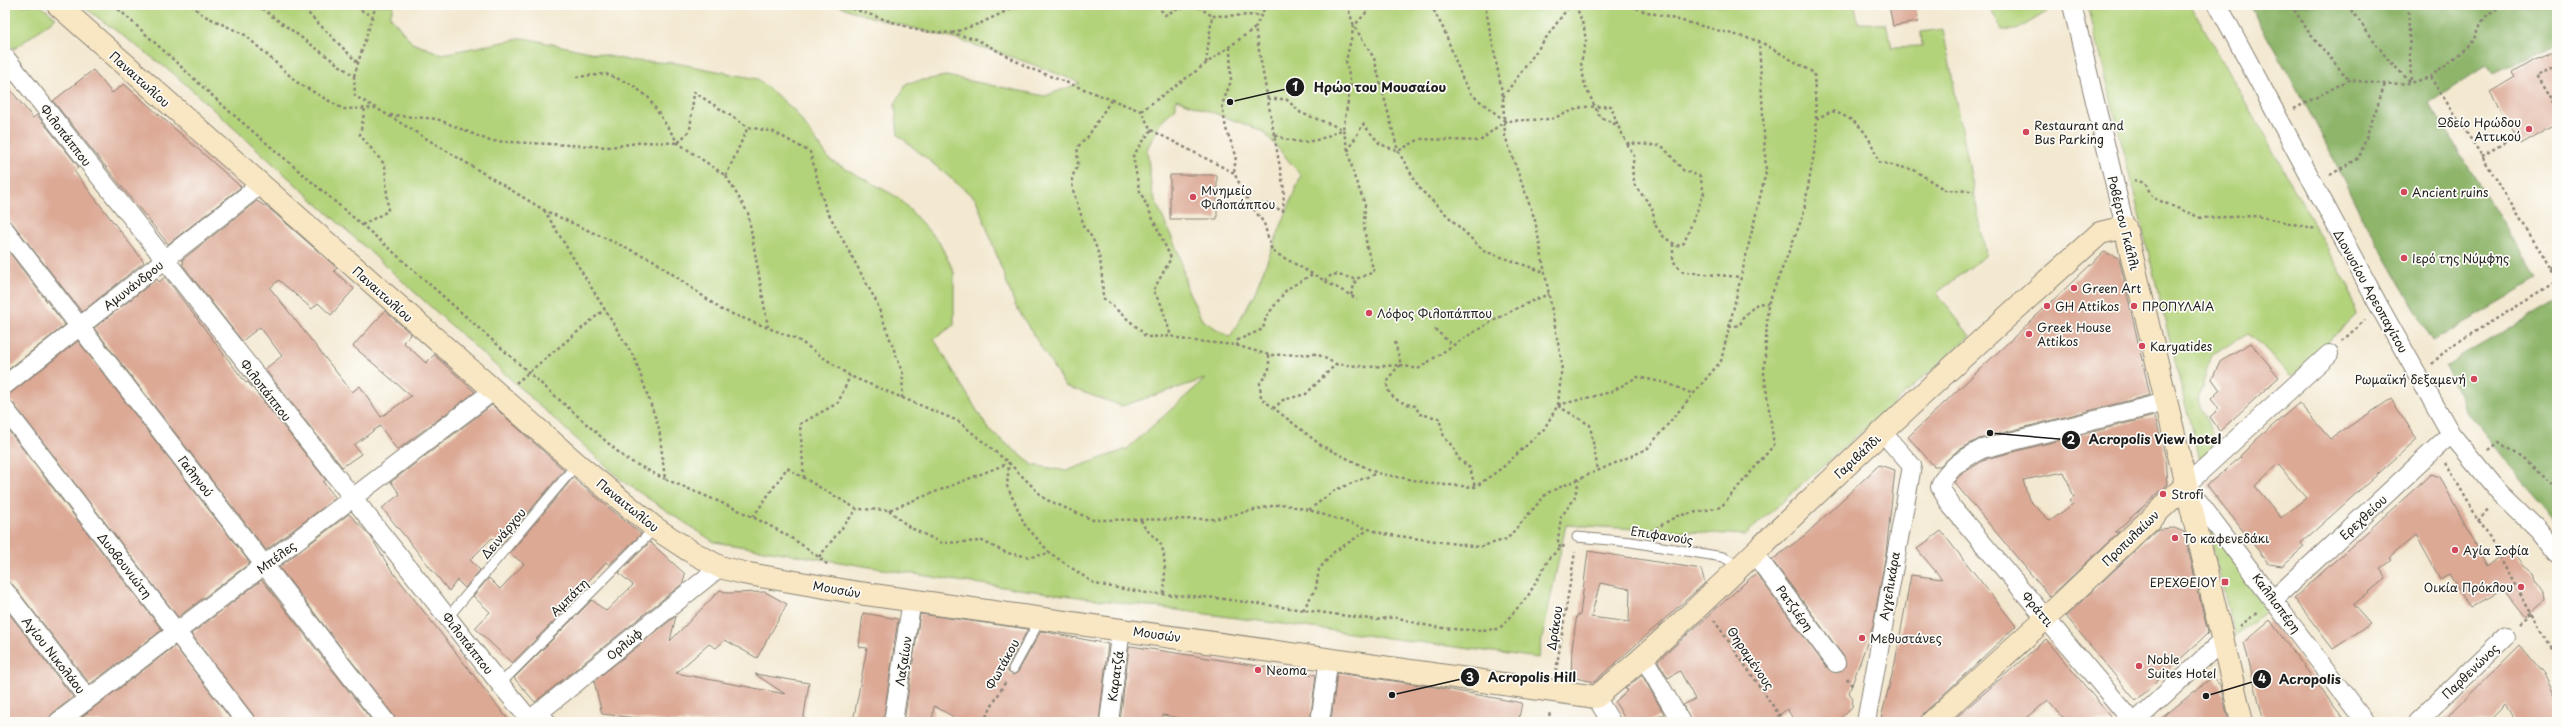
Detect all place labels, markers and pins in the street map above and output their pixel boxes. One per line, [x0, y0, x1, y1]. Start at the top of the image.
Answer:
callout: Ηρώο του Μουσαίου [1285, 75, 1454, 100]
place label: Ωδείο Ηρώδου Αττικού [2437, 113, 2521, 145]
place label: Restaurant and Bus Parking [2034, 116, 2125, 148]
marker: Ωδείο Ηρώδου Αττικού [2524, 124, 2534, 134]
marker: Restaurant and Bus Parking [2021, 127, 2031, 137]
place label: Μνημείο Φιλοπάππου [1201, 181, 1275, 213]
place label: Ancient ruins [2412, 183, 2489, 201]
marker: Ancient ruins [2399, 187, 2409, 197]
marker: Μνημείο Φιλοπάππου [1188, 192, 1198, 202]
place label: Ιερό της Νύμφης [2412, 249, 2509, 267]
marker: Ιερό της Νύμφης [2399, 253, 2409, 263]
place label: Green Art [2082, 279, 2141, 297]
marker: Green Art [2069, 283, 2079, 293]
place label: GH Attikos [2055, 297, 2120, 315]
place label: ΠΡΟΠΥΛΑΙΑ [2142, 297, 2214, 315]
marker: GH Attikos [2042, 301, 2052, 311]
marker: ΠΡΟΠΥΛΑΙΑ [2129, 301, 2139, 311]
place label: Λόφος Φιλοπάππου [1377, 304, 1492, 322]
marker: Λόφος Φιλοπάππου [1364, 308, 1374, 318]
place label: Greek House Attikos [2037, 318, 2112, 350]
marker: Greek House Attikos [2024, 329, 2034, 339]
place label: Karyatides [2150, 337, 2213, 355]
marker: Karyatides [2137, 341, 2147, 351]
place label: Ρωμαϊκή δεξαμενή [2355, 370, 2466, 388]
marker: Ρωμαϊκή δεξαμενή [2469, 374, 2479, 384]
callout: Acropolis View hotel [2061, 427, 2230, 452]
place label: Strofi [2171, 485, 2204, 503]
marker: Strofi [2158, 489, 2168, 499]
place label: Το καφενεδάκι [2183, 529, 2270, 547]
marker: Το καφενεδάκι [2170, 533, 2180, 543]
place label: Αγία Σοφία [2463, 541, 2529, 559]
marker: Αγία Σοφία [2450, 545, 2460, 555]
place label: ΕΡΕΧΘΕΙΟΥ [2150, 573, 2217, 591]
marker: ΕΡΕΧΘΕΙΟΥ [2220, 577, 2230, 587]
place label: Οικία Πρόκλου [2424, 578, 2513, 596]
marker: Οικία Πρόκλου [2516, 582, 2526, 592]
place label: Μεθυστάνες [1870, 629, 1942, 647]
marker: Μεθυστάνες [1857, 633, 1867, 643]
place label: Noble Suites Hotel [2147, 650, 2216, 682]
place label: Neoma [1266, 661, 1308, 679]
marker: Noble Suites Hotel [2134, 661, 2144, 671]
marker: Neoma [1253, 665, 1263, 675]
callout: Acropolis Hill [1460, 665, 1584, 690]
callout: Acropolis [2252, 667, 2349, 692]

